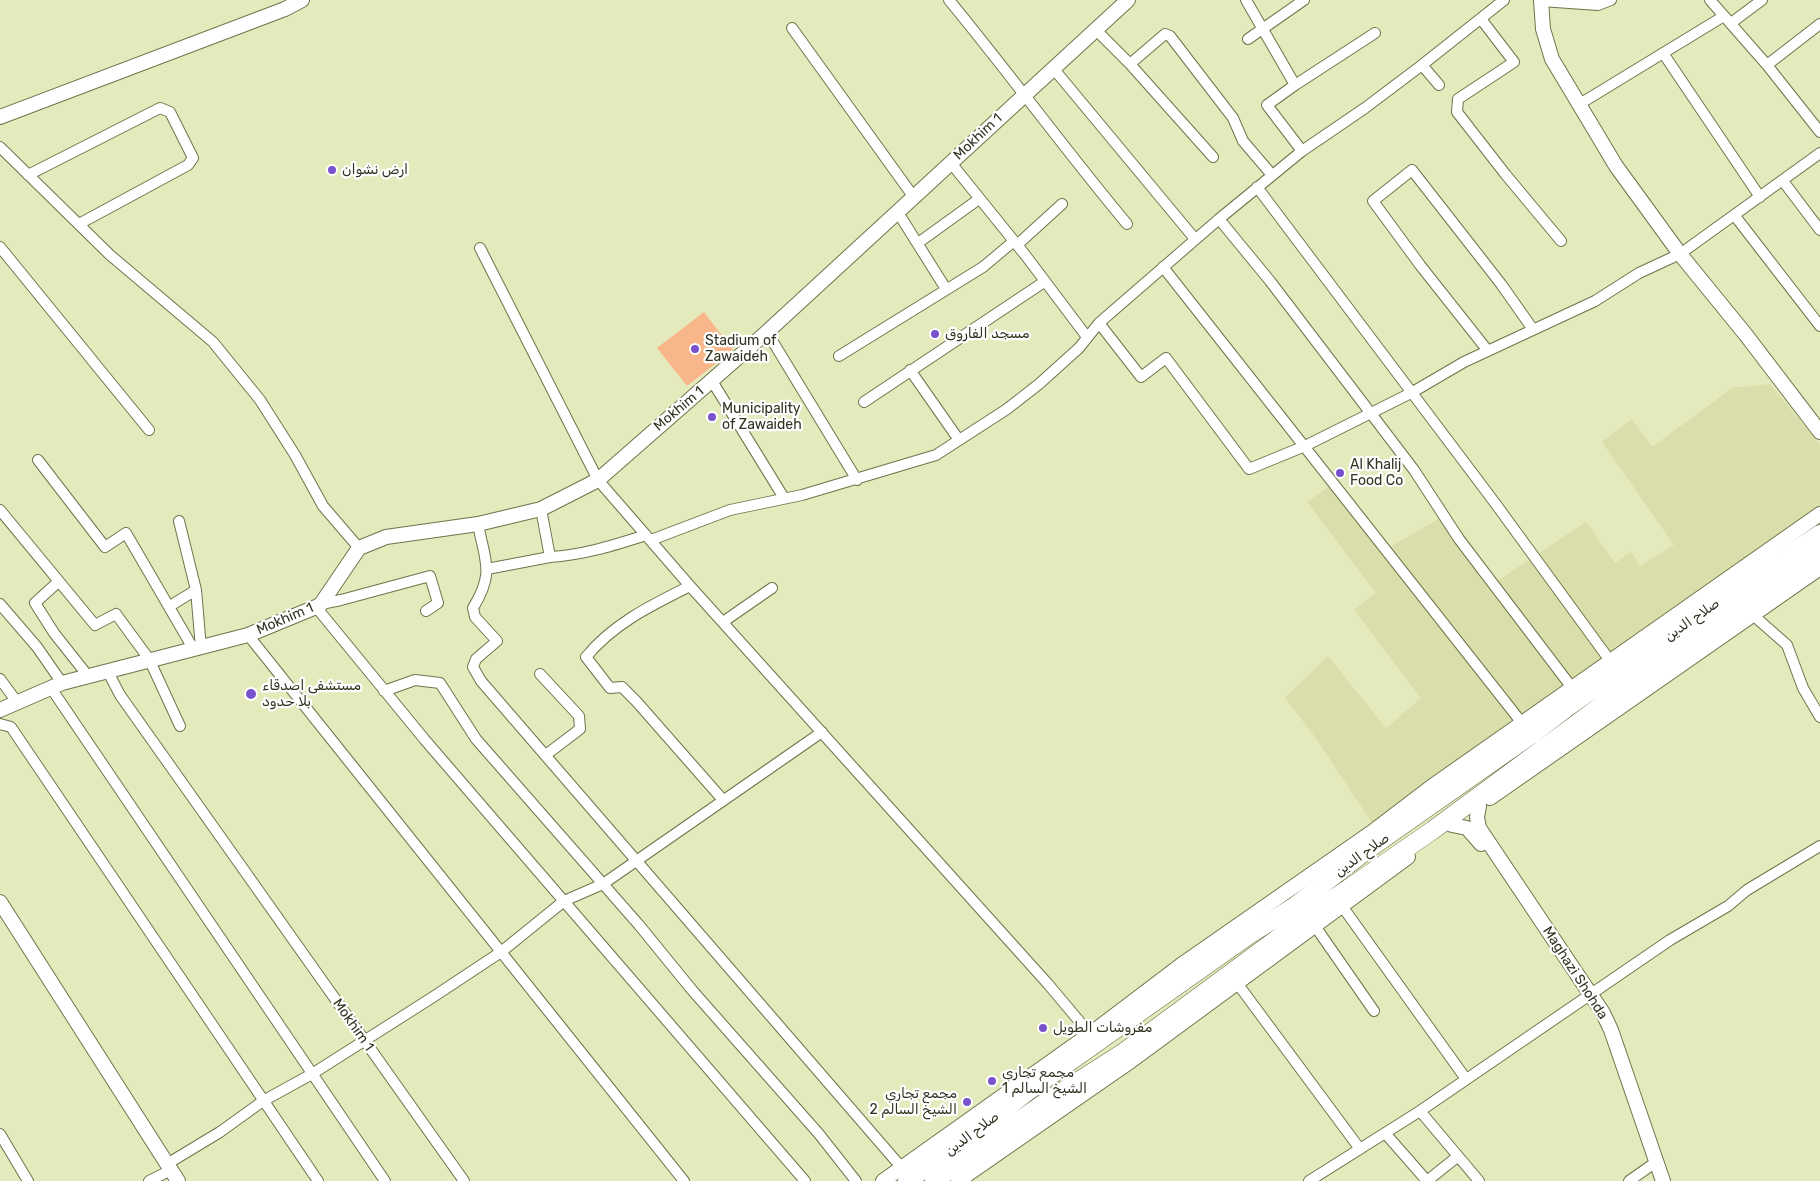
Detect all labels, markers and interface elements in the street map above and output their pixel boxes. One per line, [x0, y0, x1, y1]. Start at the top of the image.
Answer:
street label: Mokhim 1 [950, 110, 1006, 164]
place label: ارض نشوان [342, 162, 408, 178]
marker: ارض نشوان [326, 164, 338, 176]
place label: مسجد الفاروق [945, 326, 1030, 342]
marker: مسجد الفاروق [929, 328, 941, 340]
place label: Stadium of Zawaideh [705, 333, 776, 366]
marker: Stadium of Zawaideh [689, 343, 701, 355]
street label: Mokhim 1 [651, 383, 707, 435]
place label: Municipality of Zawaideh [722, 401, 802, 434]
marker: Municipality of Zawaideh [706, 411, 718, 423]
place label: Al Khalij Food Co [1350, 457, 1403, 490]
marker: Al Khalij Food Co [1334, 467, 1346, 479]
street label: صلاح الدين [1661, 595, 1723, 645]
street label: Mokhim 1 [254, 600, 316, 638]
place label: مستشفى اصدقاء بلا حدود [262, 678, 361, 710]
marker: مستشفى اصدقاء بلا حدود [244, 687, 258, 701]
street label: صلاح الدين [1331, 830, 1393, 880]
street label: Maghazi Shohda [1539, 923, 1611, 1023]
street label: Mokhim 1 [329, 996, 377, 1054]
place label: مفروشات الطويل [1053, 1020, 1152, 1036]
marker: مفروشات الطويل [1037, 1022, 1049, 1034]
place label: مجمع تجاري الشيخ السالم 1 [1002, 1065, 1087, 1098]
marker: مجمع تجاري الشيخ السالم 1 [986, 1075, 998, 1087]
place label: مجمع تجاري الشيخ السالم 2 [870, 1086, 957, 1118]
marker: مجمع تجاري الشيخ السالم 2 [961, 1096, 973, 1108]
street label: صلاح الدين [942, 1108, 1002, 1160]

